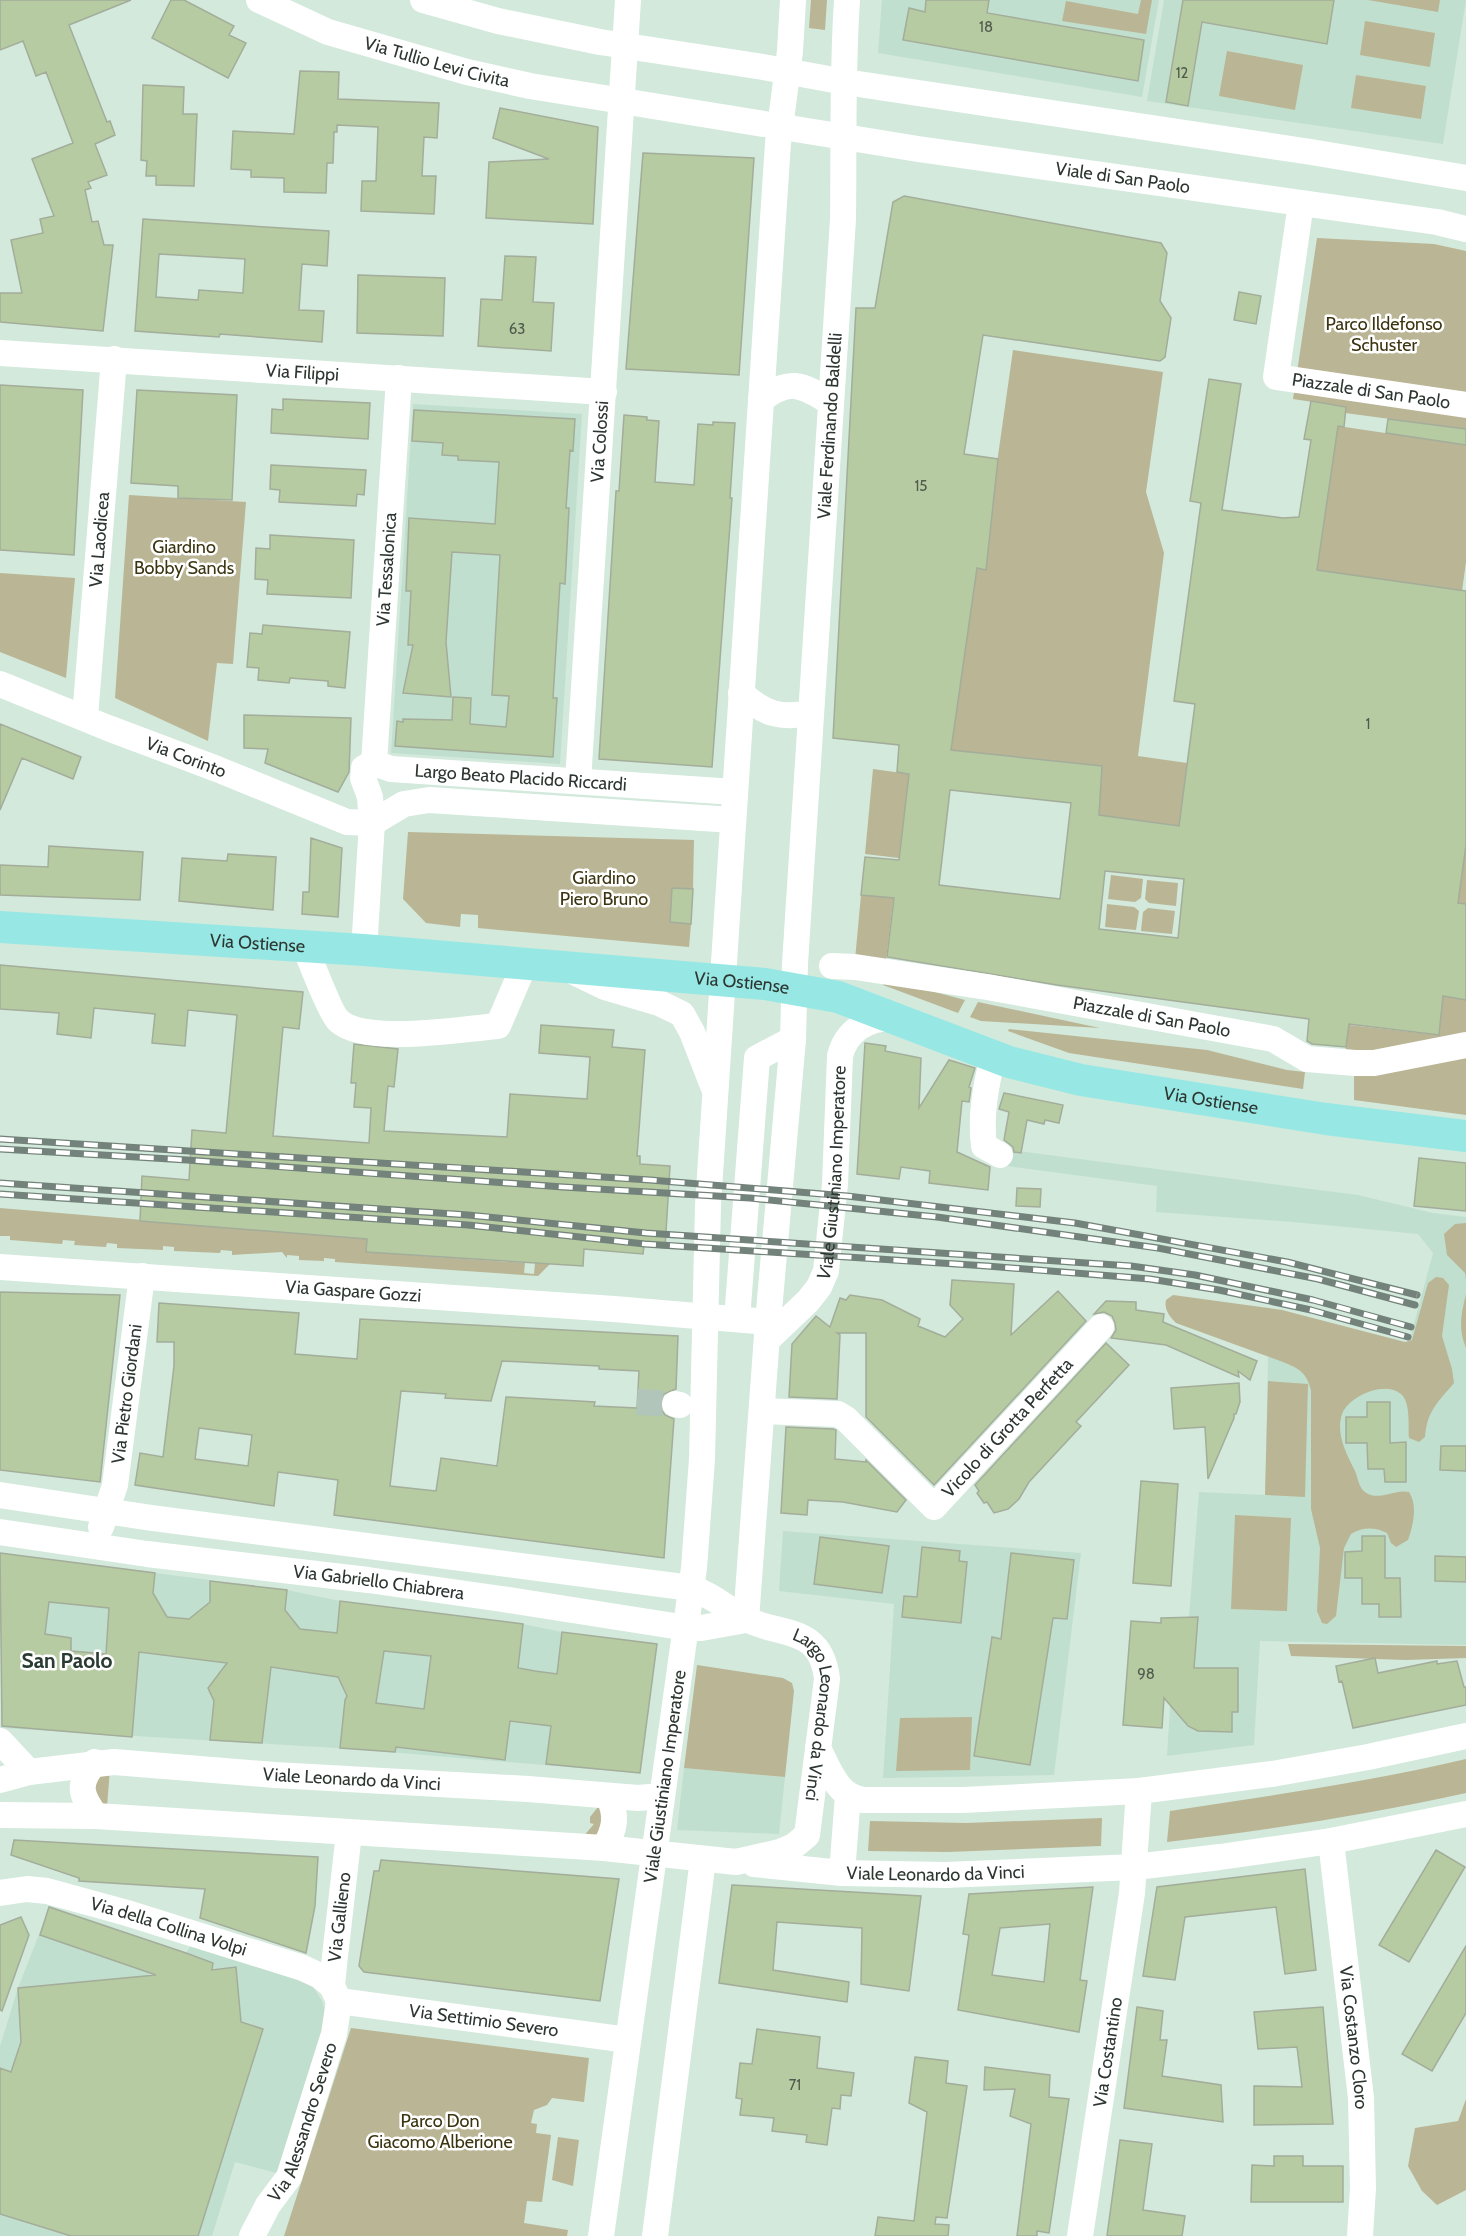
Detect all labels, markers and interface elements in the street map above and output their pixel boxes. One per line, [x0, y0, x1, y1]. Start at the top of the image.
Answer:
house number: 18 [979, 18, 993, 36]
street label: Via Tullio Levi Civita [362, 32, 512, 92]
house number: 12 [1176, 64, 1189, 82]
street label: Viale di San Paolo [1054, 157, 1191, 198]
park label: Parco Ildefonso Schuster [1325, 313, 1443, 356]
house number: 63 [509, 320, 525, 338]
street label: Viale Ferdinando Baldelli [813, 332, 847, 520]
street label: Via Filippi [265, 359, 340, 386]
street label: Piazzale di San Paolo [1291, 369, 1452, 414]
street label: Via Colossi [586, 400, 613, 483]
house number: 15 [914, 477, 928, 495]
street label: Via Laodicea [85, 491, 114, 588]
street label: Via Tessalonica [372, 511, 401, 627]
park label: Giardino Bobby Sands [134, 536, 234, 579]
house number: 1 [1366, 715, 1370, 733]
street label: Via Corinto [143, 732, 230, 783]
street label: Largo Beato Placido Riccardi [414, 760, 627, 796]
park label: Giardino Piero Bruno [560, 867, 648, 910]
street label: Via Ostiense [209, 929, 306, 957]
street label: Via Ostiense [693, 967, 791, 999]
street label: Piazzale di San Paolo [1071, 992, 1232, 1042]
street label: Viale Giustiniano Imperatore [812, 1065, 851, 1284]
street label: Via Ostiense [1162, 1082, 1260, 1119]
street label: Via Gaspare Gozzi [284, 1276, 422, 1307]
street label: Via Pietro Giordani [107, 1323, 147, 1465]
street label: Vicolo di Grotta Perfetta [937, 1353, 1078, 1502]
street label: Via Gabriello Chiabrera [292, 1560, 466, 1605]
street label: Largo Leonardo da Vinci [790, 1624, 838, 1802]
district label: San Paolo [21, 1648, 113, 1673]
house number: 98 [1137, 1665, 1155, 1683]
street label: Viale Giustiniano Imperatore [639, 1668, 691, 1884]
street label: Viale Leonardo da Vinci [262, 1763, 441, 1795]
street label: Viale Leonardo da Vinci [846, 1861, 1025, 1886]
street label: Via Gallieno [323, 1871, 355, 1963]
street label: Via della Collina Volpi [88, 1892, 249, 1961]
street label: Via Costanzo Cloro [1335, 1965, 1372, 2110]
street label: Via Costantino [1089, 1995, 1127, 2109]
street label: Via Settimio Severo [408, 2000, 560, 2042]
street label: Via Alessandro Severo [263, 2040, 342, 2206]
house number: 71 [789, 2076, 801, 2094]
park label: Parco Don Giacomo Alberione [367, 2110, 513, 2153]

